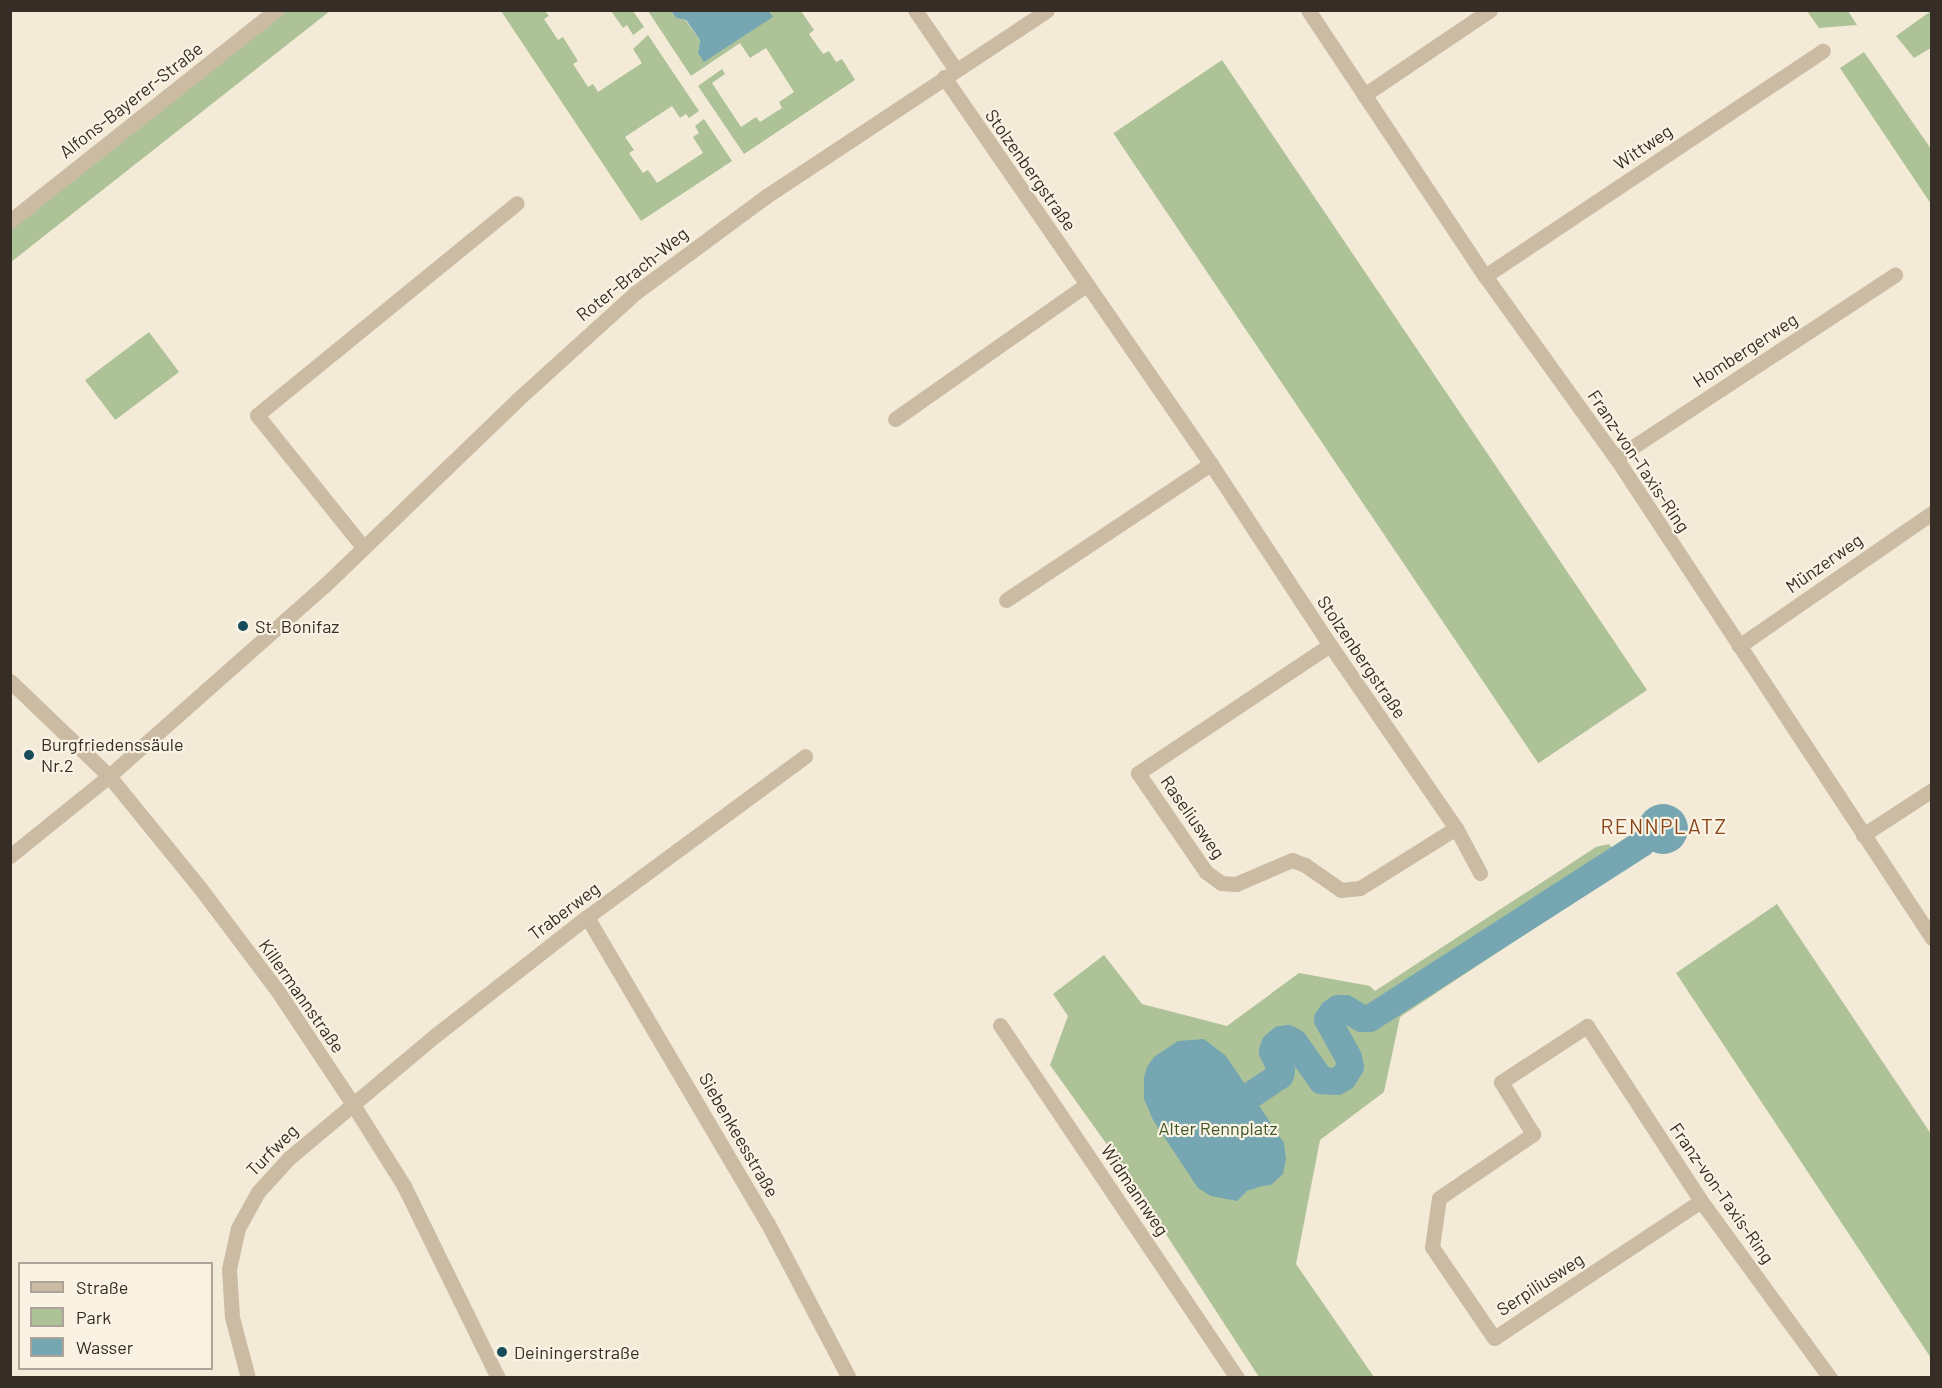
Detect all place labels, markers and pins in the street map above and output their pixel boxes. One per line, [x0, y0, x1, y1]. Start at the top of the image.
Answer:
place label: St. Bonifaz [255, 615, 339, 637]
marker: St. Bonifaz [236, 619, 250, 633]
place label: Burgfriedenssäule Nr.2 [41, 734, 184, 777]
marker: Burgfriedenssäule Nr.2 [22, 748, 36, 762]
place label: Deiningerstraße [514, 1341, 640, 1363]
marker: Deiningerstraße [495, 1345, 509, 1359]

